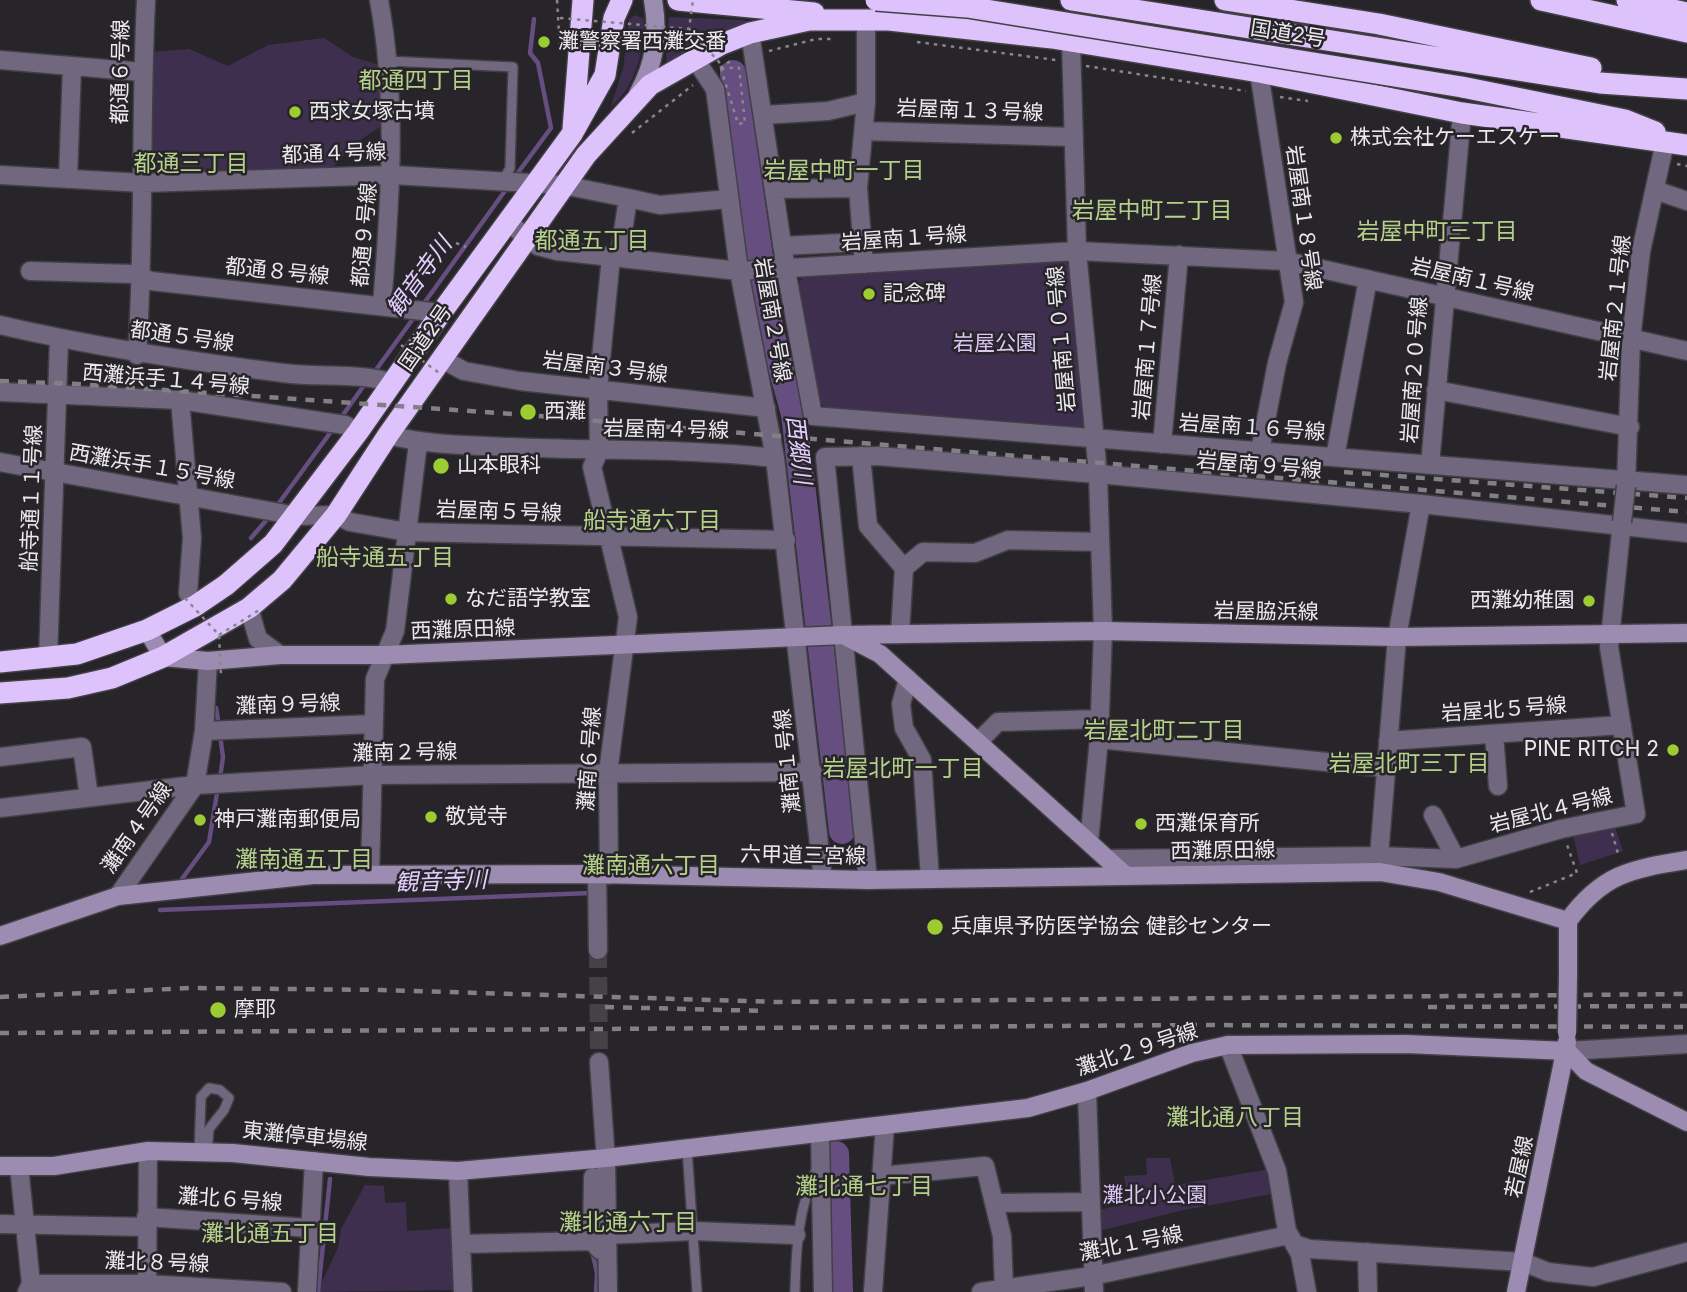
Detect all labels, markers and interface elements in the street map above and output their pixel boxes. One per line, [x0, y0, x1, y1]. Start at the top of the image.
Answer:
street label: 国道2号 [1249, 16, 1327, 52]
street label: 都通６号線 [107, 19, 135, 125]
place label: 灘警察署西灘交番 [558, 29, 726, 55]
marker: 灘警察署西灘交番 [536, 34, 552, 50]
district label: 都通四丁目 [359, 67, 473, 95]
street label: 岩屋南１３号線 [896, 96, 1044, 126]
place label: 西求女塚古墳 [309, 99, 435, 125]
marker: 西求女塚古墳 [287, 104, 303, 120]
place label: 株式会社ケーエスケー [1350, 125, 1560, 151]
marker: 株式会社ケーエスケー [1328, 130, 1344, 146]
street label: 都通４号線 [281, 140, 387, 168]
street label: 岩屋南１８号線 [1280, 143, 1326, 293]
district label: 都通三丁目 [134, 150, 248, 178]
district label: 岩屋中町一丁目 [764, 157, 924, 185]
street label: 都通９号線 [348, 182, 382, 288]
district label: 岩屋中町二丁目 [1072, 197, 1232, 225]
district label: 岩屋中町三丁目 [1357, 218, 1517, 246]
street label: 岩屋南１号線 [840, 222, 968, 256]
district label: 都通五丁目 [535, 227, 649, 255]
water label: 観音寺川 [382, 232, 458, 322]
street label: 岩屋南２１号線 [1596, 234, 1636, 382]
street label: 都通８号線 [223, 254, 331, 290]
street label: 岩屋南１号線 [1408, 254, 1536, 306]
street label: 岩屋南２号線 [749, 256, 795, 384]
street label: 岩屋南１０号線 [1043, 265, 1081, 413]
street label: 岩屋南１７号線 [1129, 273, 1167, 421]
place label: 記念碑 [883, 281, 946, 307]
marker: 記念碑 [861, 286, 877, 302]
street label: 岩屋南２０号線 [1397, 296, 1433, 444]
street label: 国道2号 [394, 300, 458, 376]
street label: 都通５号線 [128, 317, 236, 357]
park label: 岩屋公園 [953, 331, 1037, 357]
street label: 岩屋南３号線 [541, 348, 669, 388]
street label: 西灘浜手１４号線 [81, 360, 251, 400]
place label: 西灘 [544, 399, 586, 425]
marker: 西灘 [518, 402, 538, 422]
street label: 岩屋南１６号線 [1178, 410, 1326, 446]
water label: 西郷川 [780, 414, 816, 486]
street label: 岩屋南４号線 [603, 416, 729, 444]
street label: 船寺通１１号線 [17, 424, 47, 572]
street label: 西灘浜手１５号線 [67, 440, 237, 494]
street label: 岩屋南９号線 [1195, 448, 1323, 484]
place label: 山本眼科 [457, 453, 541, 479]
marker: 山本眼科 [431, 456, 451, 476]
street label: 岩屋南５号線 [436, 497, 562, 527]
district label: 船寺通六丁目 [583, 507, 721, 535]
district label: 船寺通五丁目 [316, 544, 454, 572]
place label: なだ語学教室 [465, 586, 591, 612]
place label: 西灘幼稚園 [1470, 588, 1575, 614]
marker: なだ語学教室 [443, 591, 459, 607]
marker: 西灘幼稚園 [1581, 593, 1597, 609]
street label: 岩屋脇浜線 [1213, 598, 1319, 626]
street label: 西灘原田線 [410, 616, 516, 644]
street label: 灘南９号線 [235, 691, 341, 719]
street label: 岩屋北５号線 [1440, 693, 1568, 727]
street label: 灘南６号線 [574, 706, 606, 812]
street label: 灘南１号線 [770, 707, 806, 815]
district label: 岩屋北町二丁目 [1084, 717, 1244, 745]
place label: PINE RITCH 2 [1524, 737, 1659, 763]
street label: 灘南２号線 [352, 739, 458, 767]
marker: PINE RITCH 2 [1665, 742, 1681, 758]
district label: 岩屋北町三丁目 [1329, 750, 1489, 778]
district label: 岩屋北町一丁目 [823, 755, 983, 783]
street label: 灘南４号線 [97, 778, 177, 878]
street label: 岩屋北４号線 [1487, 784, 1615, 838]
place label: 敬覚寺 [445, 804, 508, 830]
place label: 神戸灘南郵便局 [214, 807, 361, 833]
marker: 敬覚寺 [423, 809, 439, 825]
place label: 西灘保育所 [1155, 811, 1260, 837]
marker: 神戸灘南郵便局 [192, 812, 208, 828]
marker: 西灘保育所 [1133, 816, 1149, 832]
street label: 西灘原田線 [1170, 837, 1276, 865]
street label: 六甲道三宮線 [740, 842, 866, 870]
district label: 灘南通五丁目 [235, 846, 373, 874]
district label: 灘南通六丁目 [582, 852, 720, 880]
water label: 観音寺川 [395, 867, 487, 897]
place label: 兵庫県予防医学協会 健診センター [951, 914, 1272, 940]
marker: 兵庫県予防医学協会 健診センター [925, 917, 945, 937]
place label: 摩耶 [234, 997, 276, 1023]
marker: 摩耶 [208, 1000, 228, 1020]
street label: 灘北２９号線 [1073, 1019, 1201, 1081]
district label: 灘北通八丁目 [1166, 1104, 1304, 1132]
street label: 東灘停車場線 [241, 1118, 369, 1156]
street label: 若屋線 [1501, 1134, 1539, 1200]
district label: 灘北通七丁目 [795, 1173, 933, 1201]
park label: 灘北小公園 [1103, 1183, 1207, 1209]
street label: 灘北６号線 [177, 1184, 283, 1216]
district label: 灘北通六丁目 [559, 1209, 697, 1237]
district label: 灘北通五丁目 [201, 1220, 339, 1248]
street label: 灘北１号線 [1077, 1222, 1185, 1266]
street label: 灘北８号線 [104, 1249, 210, 1277]

